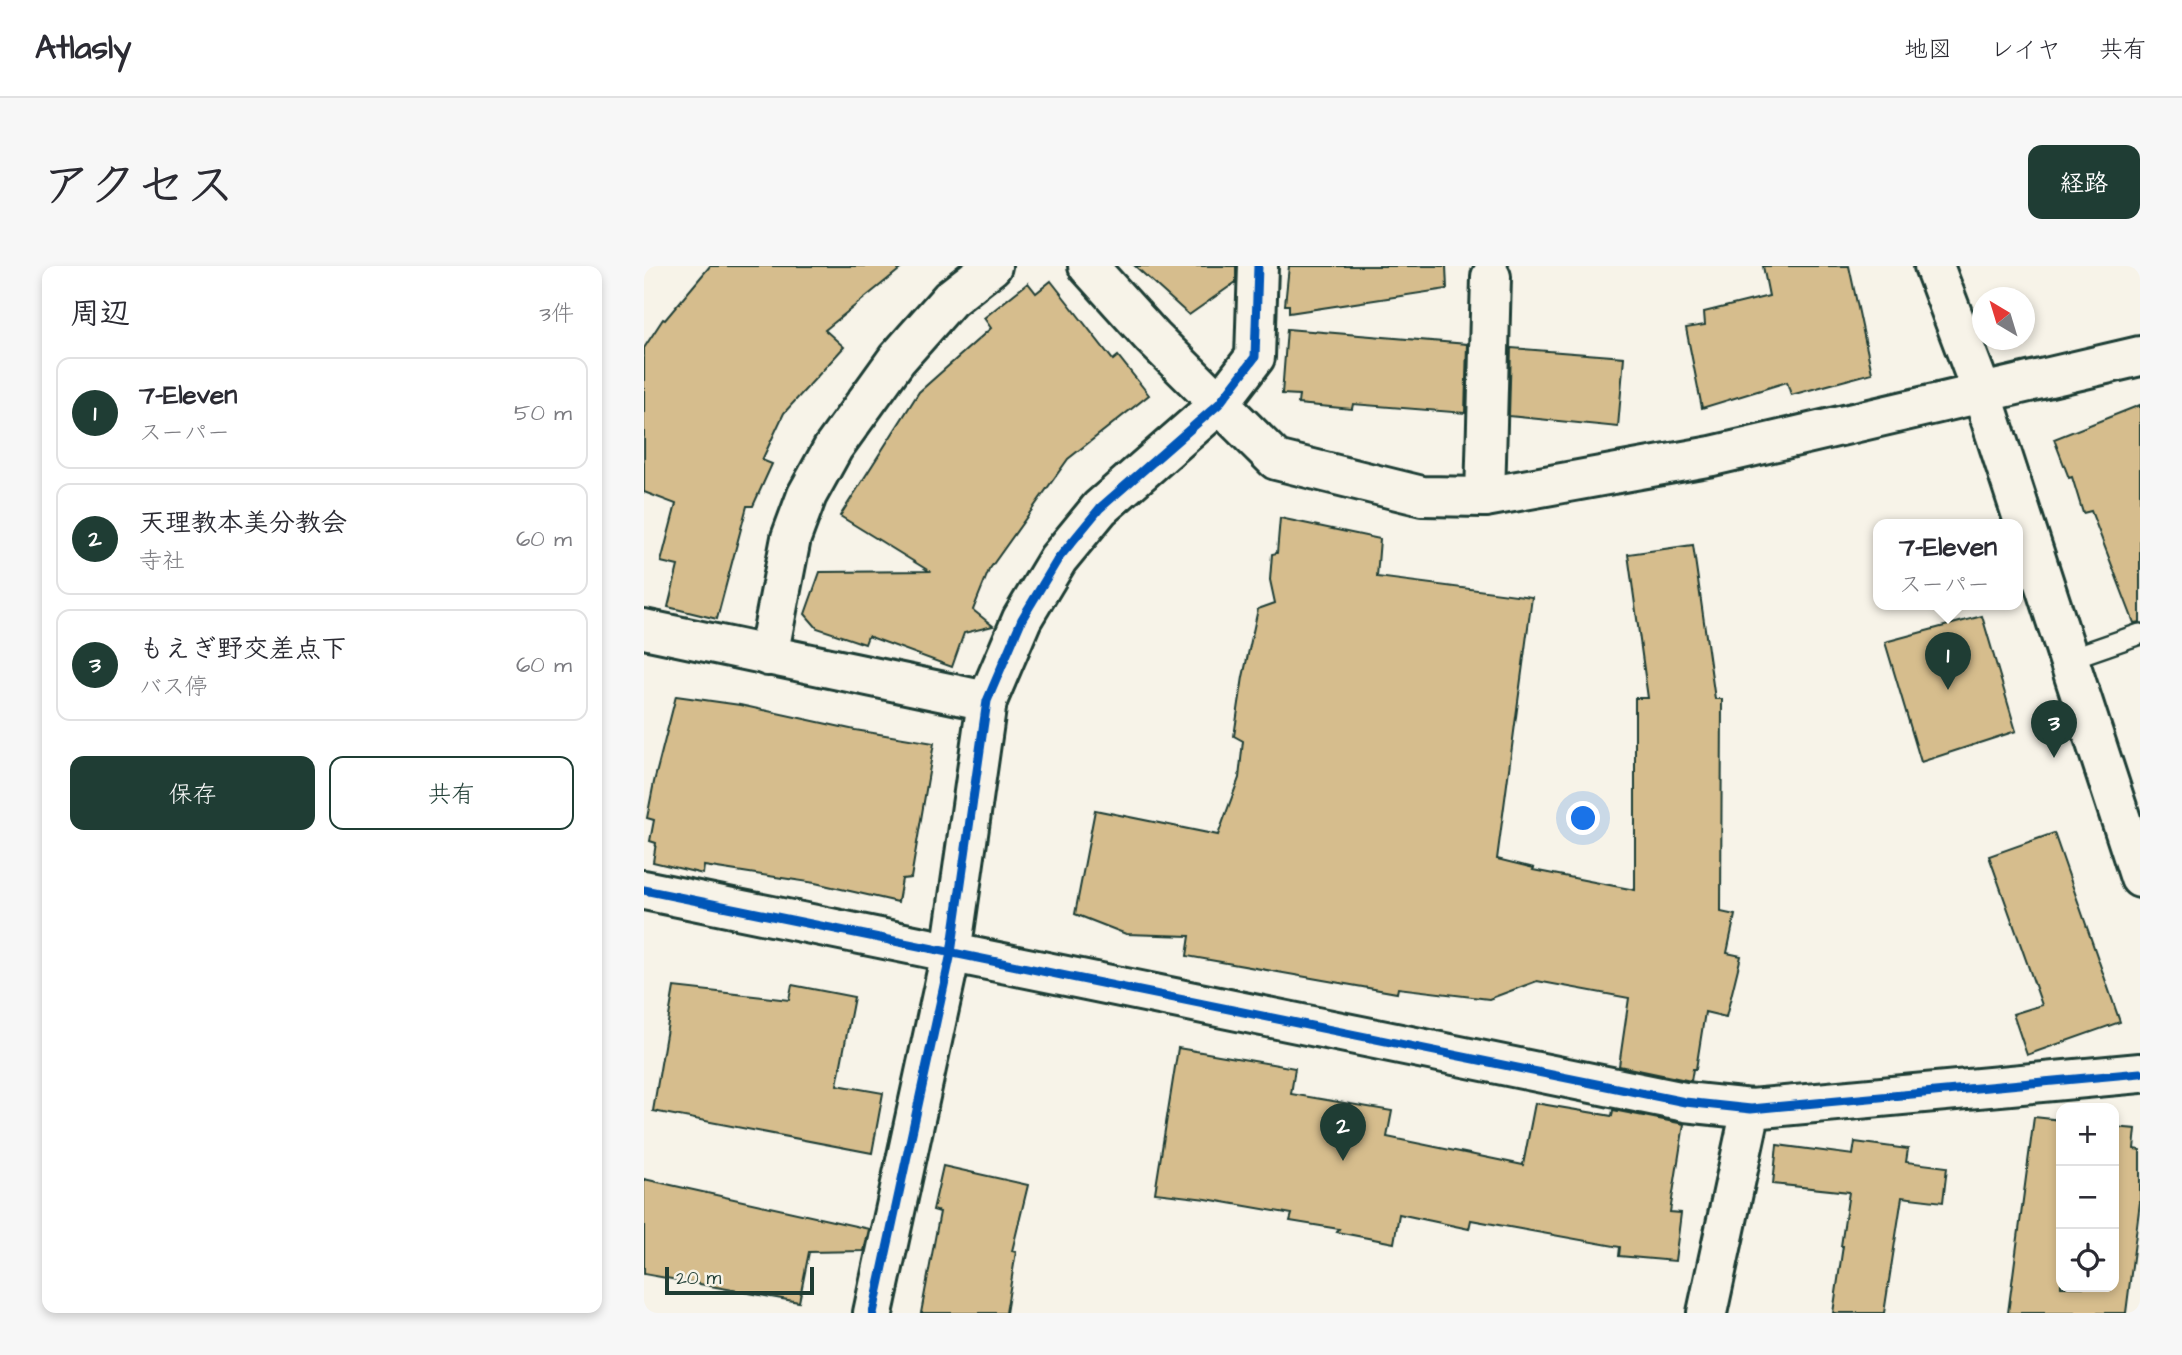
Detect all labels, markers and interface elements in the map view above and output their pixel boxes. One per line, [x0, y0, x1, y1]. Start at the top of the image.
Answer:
text: Atlasly [35, 25, 131, 71]
text: 地図 [1904, 33, 1952, 67]
text: レイヤ [1990, 33, 2061, 67]
text: 共有 [2099, 33, 2147, 67]
button: 経路 [2028, 145, 2140, 219]
text: アクセス [42, 153, 235, 221]
north arrow [1972, 287, 2035, 350]
text: 周辺 [70, 293, 130, 335]
text: 3件 [539, 298, 574, 330]
text: 7-Eleven [139, 377, 237, 413]
text: 1 [94, 397, 96, 429]
text: 50 m [514, 397, 572, 429]
text: スーパー [139, 417, 230, 449]
text: 天理教本美分教会 [139, 505, 347, 541]
popup [1873, 519, 2023, 610]
text: 2 [88, 523, 102, 555]
text: 60 m [516, 523, 572, 555]
text: 7-Eleven [1899, 529, 1997, 565]
text: 寺社 [139, 545, 185, 577]
text: スーパー [1899, 569, 1990, 601]
text: もえぎ野交差点下 [139, 631, 347, 667]
pin: 1 [1925, 632, 1971, 690]
text: 3 [89, 649, 101, 681]
text: 60 m [516, 649, 572, 681]
text: バス停 [139, 671, 208, 703]
pin: 3 [2031, 700, 2077, 758]
button: 保存 [70, 756, 315, 830]
button: 共有 [329, 756, 574, 830]
your location [1566, 801, 1600, 835]
pin: 2 [1320, 1103, 1366, 1161]
map controls [2056, 1103, 2119, 1292]
button: + [2056, 1103, 2119, 1166]
button: − [2056, 1166, 2119, 1229]
button: locate [2056, 1229, 2119, 1292]
scale bar [665, 1264, 814, 1296]
text: 20 m [676, 1265, 721, 1292]

